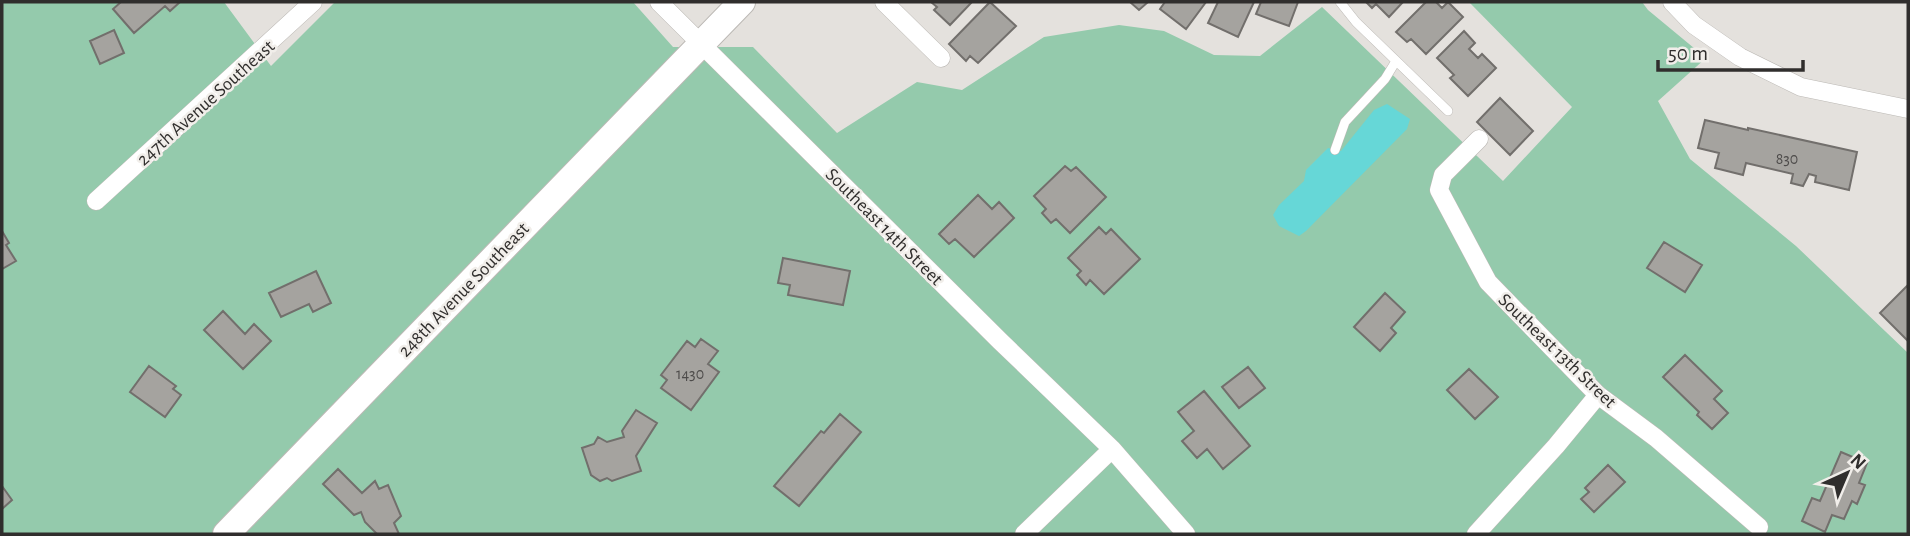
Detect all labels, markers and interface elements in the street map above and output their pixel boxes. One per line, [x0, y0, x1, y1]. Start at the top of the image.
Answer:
scale bar [1658, 28, 1803, 72]
street label: 247th Avenue Southeast [134, 37, 278, 170]
text: 50 m [1668, 43, 1708, 64]
house number: 830 [1776, 151, 1798, 167]
street label: Southeast 14th Street [822, 165, 946, 289]
street label: 248th Avenue Southeast [395, 219, 533, 361]
street label: Southeast 13th Street [1494, 290, 1619, 412]
house number: 1430 [676, 366, 704, 382]
north arrow [1812, 438, 1882, 508]
text: N [1846, 450, 1869, 473]

